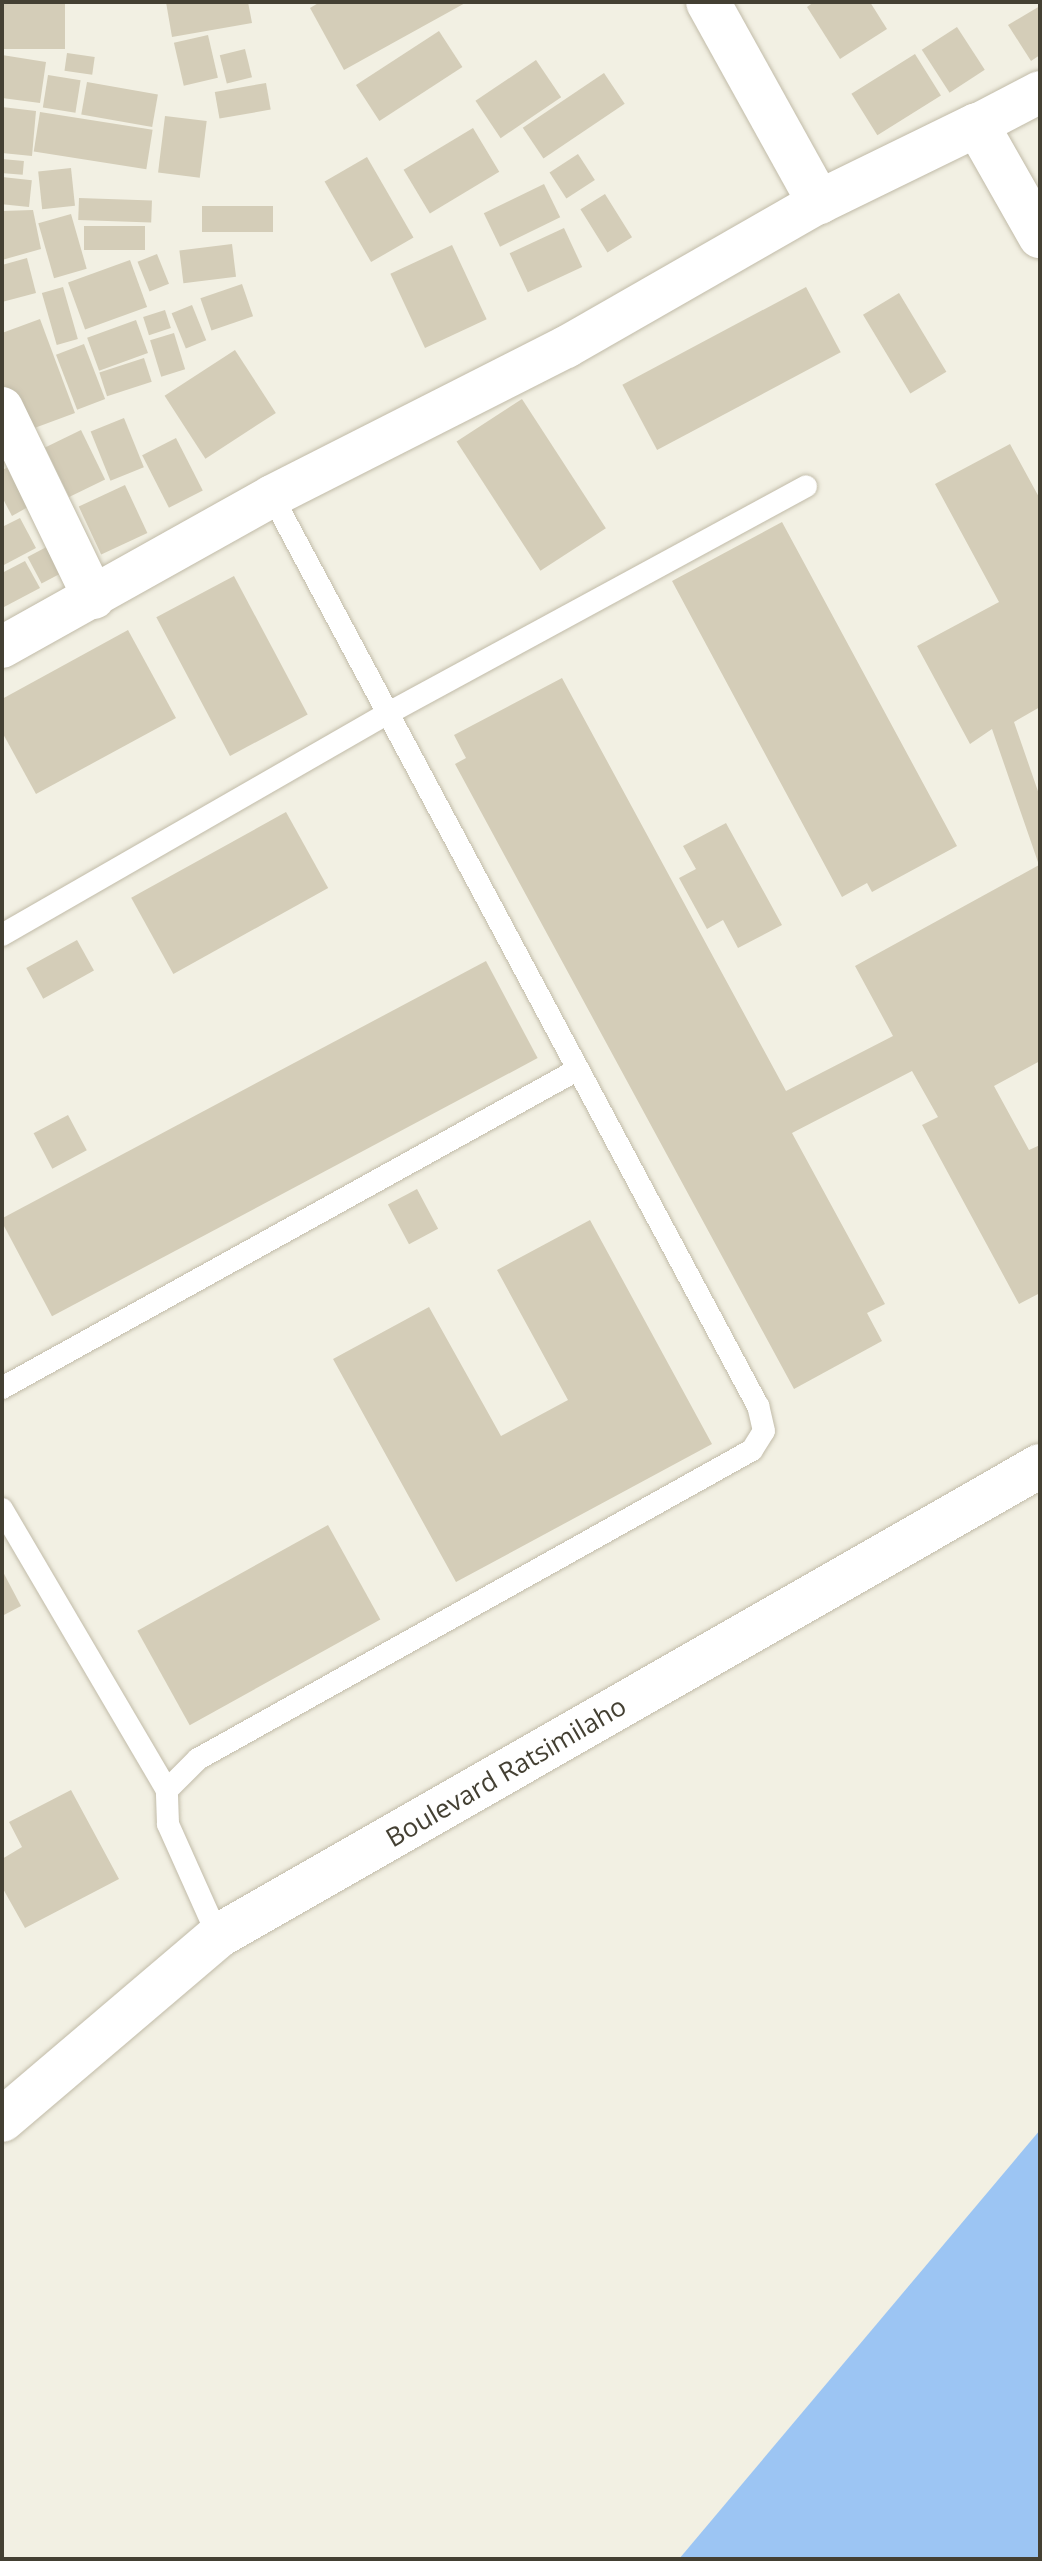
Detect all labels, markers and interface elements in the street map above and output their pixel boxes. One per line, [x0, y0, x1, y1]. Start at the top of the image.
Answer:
street label: Boulevard Ratsimilaho [380, 1690, 632, 1854]

